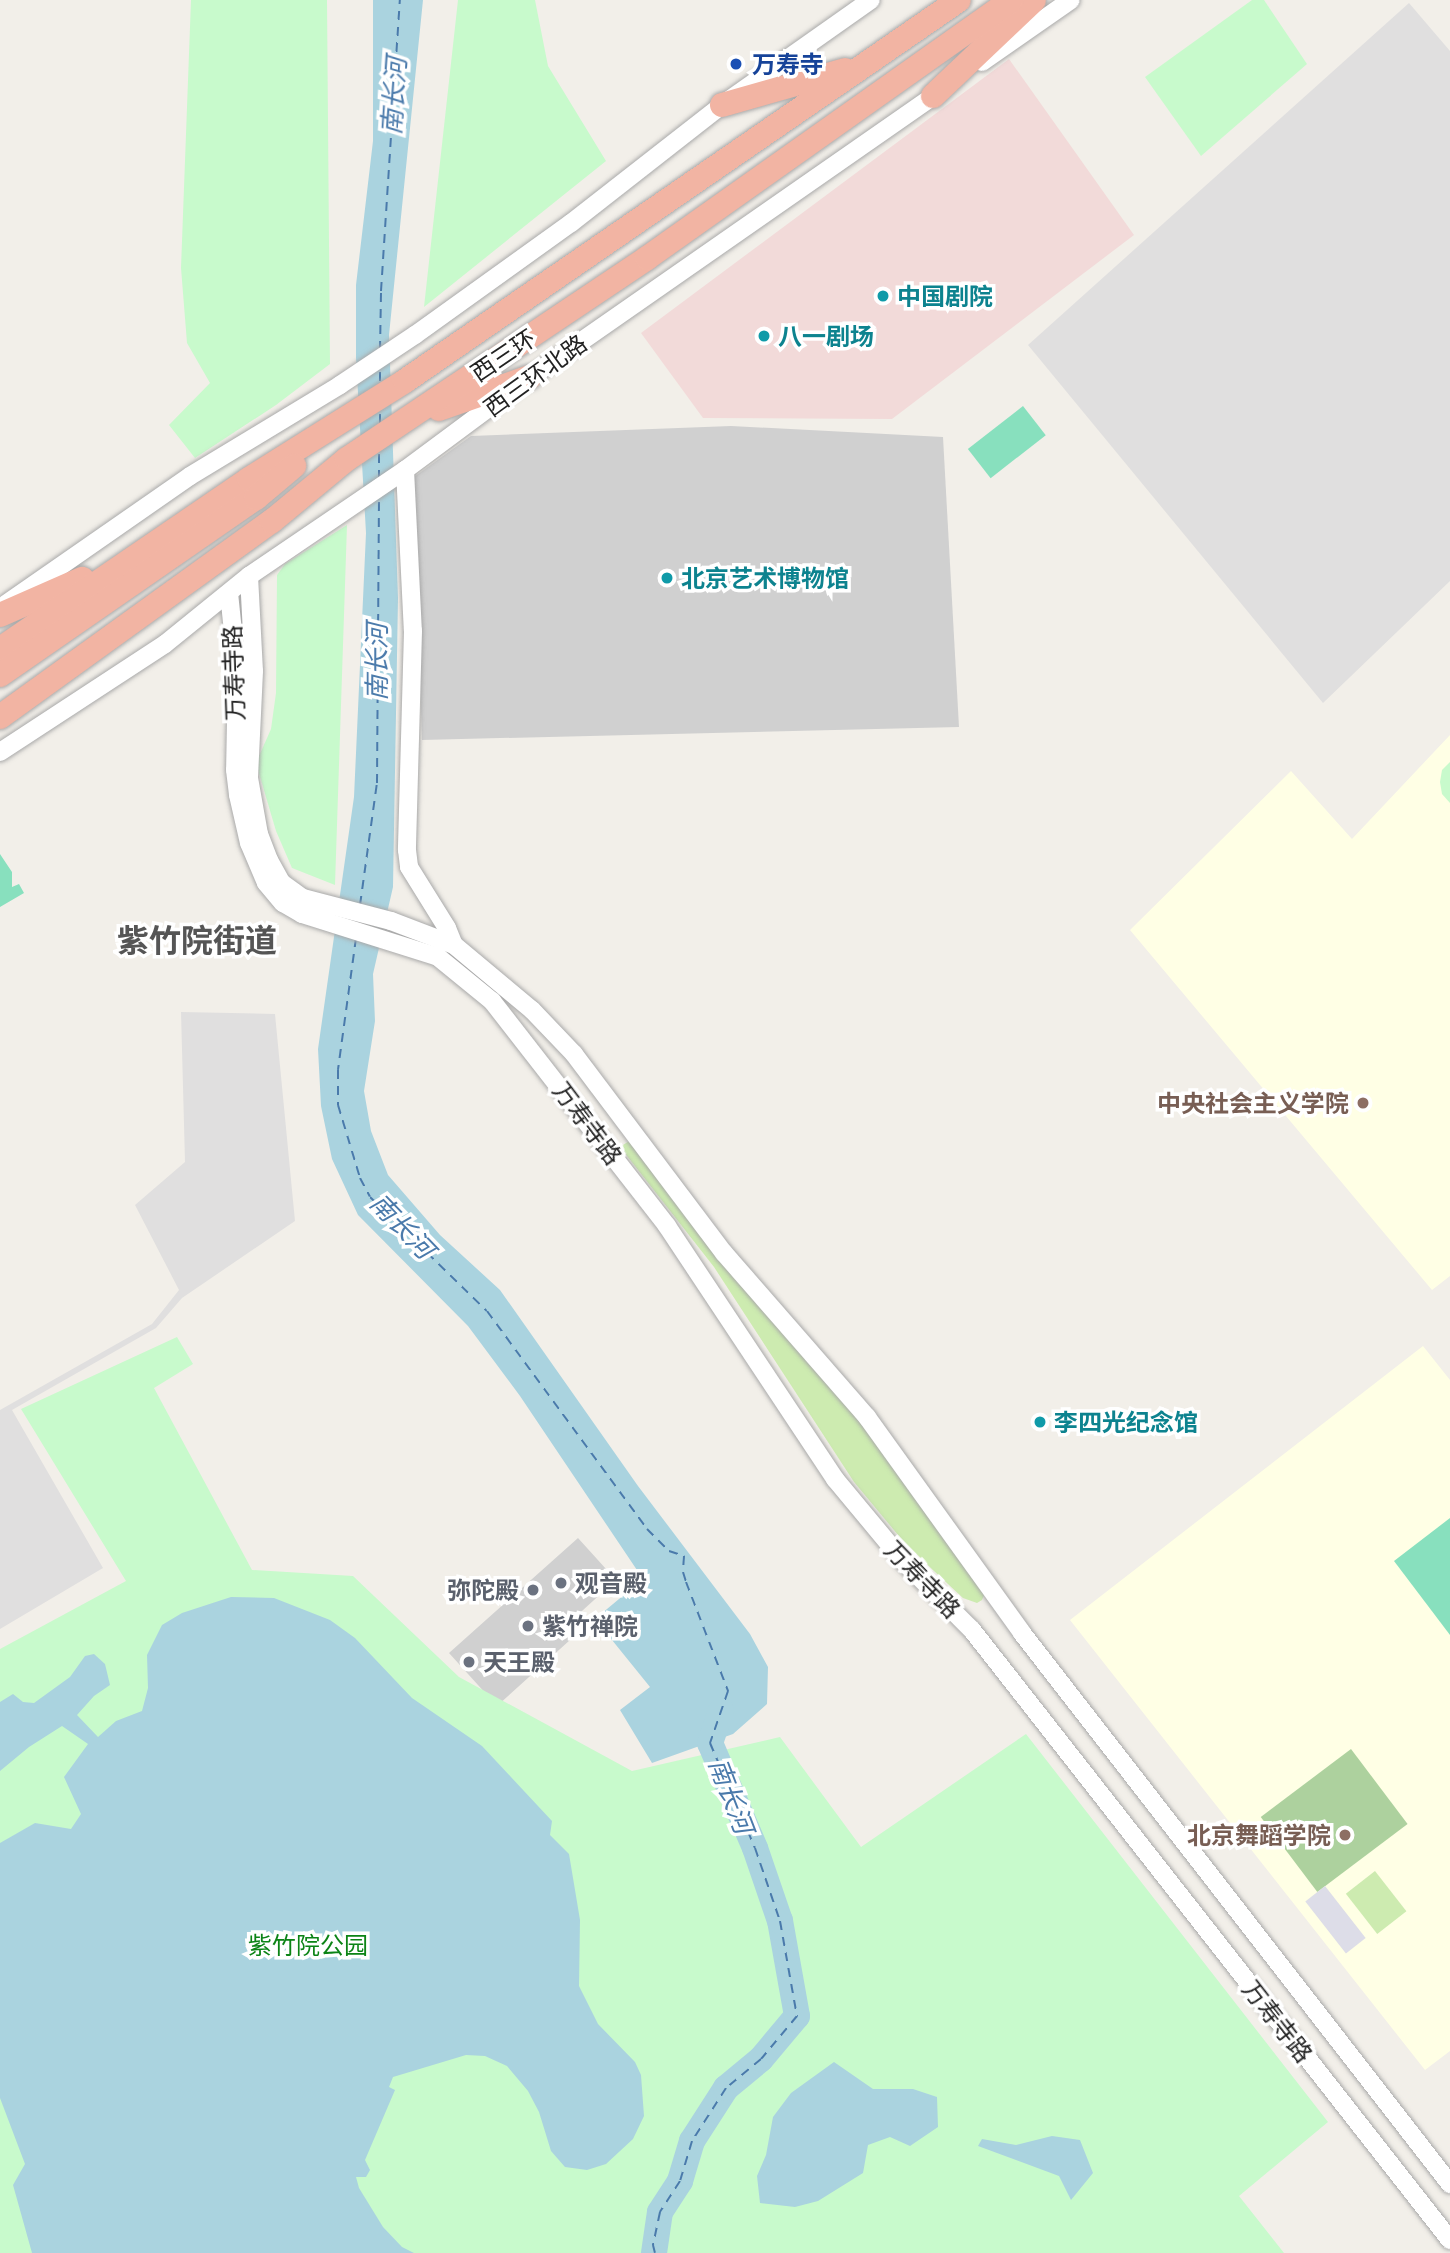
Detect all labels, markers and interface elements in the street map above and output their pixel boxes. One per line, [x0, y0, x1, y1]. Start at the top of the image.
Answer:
place label: 万寿寺 [752, 50, 824, 78]
marker: 万寿寺 [726, 54, 746, 74]
water label: 南长河 [376, 56, 412, 136]
place label: 中国剧院 [897, 282, 993, 310]
marker: 中国剧院 [875, 288, 891, 304]
place label: 八一剧场 [778, 322, 874, 350]
street label: 西三环 [465, 323, 541, 387]
street label: 西三环北路 [478, 328, 592, 422]
marker: 八一剧场 [756, 328, 772, 344]
place label: 北京艺术博物馆 [681, 564, 849, 592]
marker: 北京艺术博物馆 [659, 570, 675, 586]
water label: 南长河 [361, 623, 393, 701]
street label: 万寿寺路 [217, 625, 249, 721]
district label: 紫竹院街道 [117, 921, 277, 959]
street label: 万寿寺路 [548, 1076, 628, 1170]
place label: 中央社会主义学院 [1157, 1089, 1349, 1117]
marker: 中央社会主义学院 [1355, 1095, 1371, 1111]
water label: 南长河 [364, 1187, 440, 1265]
place label: 李四光纪念馆 [1054, 1408, 1198, 1436]
marker: 李四光纪念馆 [1032, 1414, 1048, 1430]
street label: 万寿寺路 [879, 1534, 967, 1624]
place label: 观音殿 [575, 1569, 647, 1597]
marker: 观音殿 [553, 1575, 569, 1591]
place label: 弥陀殿 [447, 1576, 519, 1604]
marker: 弥陀殿 [525, 1582, 541, 1598]
place label: 紫竹禅院 [542, 1612, 638, 1640]
marker: 紫竹禅院 [520, 1618, 536, 1634]
place label: 天王殿 [483, 1648, 555, 1676]
marker: 天王殿 [461, 1654, 477, 1670]
water label: 南长河 [702, 1754, 760, 1838]
place label: 北京舞蹈学院 [1187, 1821, 1331, 1849]
marker: 北京舞蹈学院 [1337, 1827, 1353, 1843]
park label: 紫竹院公园 [248, 1931, 368, 1959]
street label: 万寿寺路 [1237, 1974, 1319, 2068]

